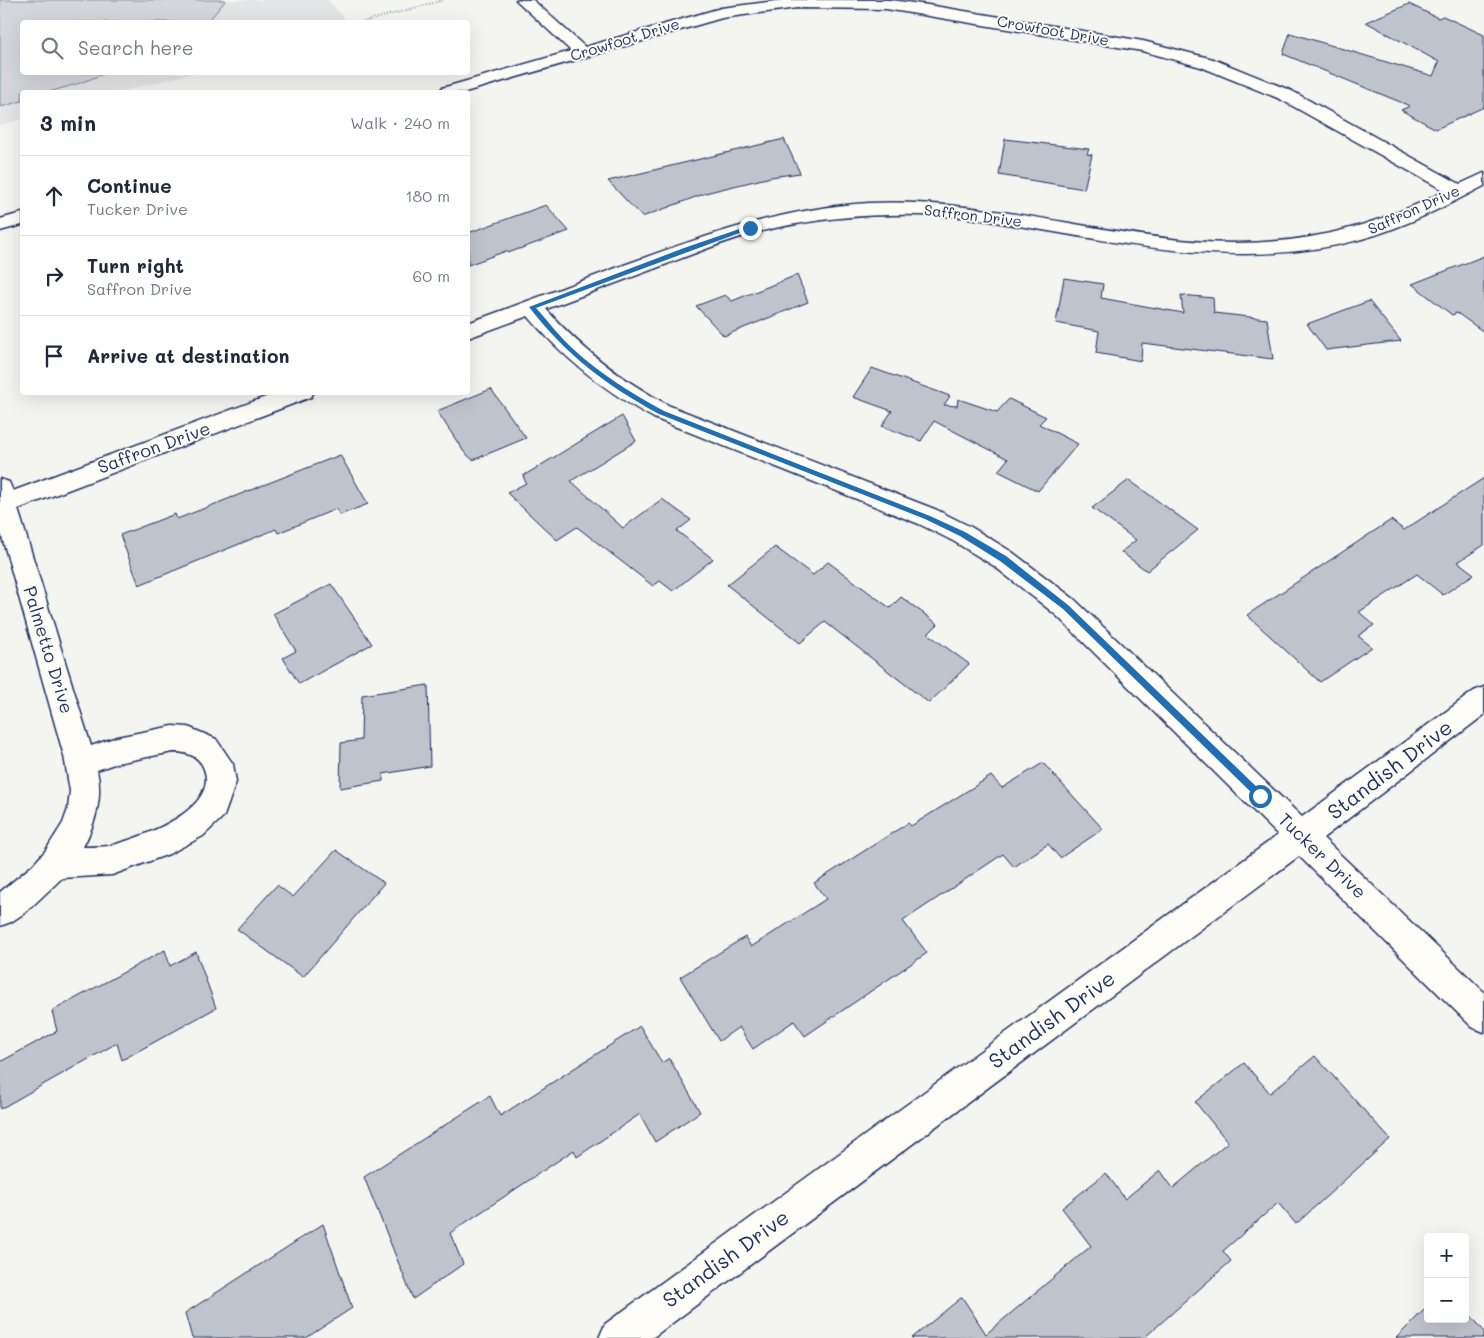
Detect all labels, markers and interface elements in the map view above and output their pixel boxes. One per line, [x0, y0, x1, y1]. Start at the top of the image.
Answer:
street label: Crowfoot Drive [996, 10, 1111, 50]
street label: Crowfoot Drive [568, 13, 682, 65]
search box [20, 20, 470, 75]
icon: search [38, 34, 66, 62]
text: Search here [78, 35, 194, 60]
text: 3 min [40, 109, 96, 136]
text: Walk · 240 m [350, 112, 450, 133]
text: Continue [87, 173, 172, 198]
street label: Saffron Drive [1364, 180, 1463, 238]
icon: ahead [40, 182, 68, 210]
text: 180 m [405, 185, 450, 206]
text: Tucker Drive [87, 198, 188, 219]
street label: Saffron Drive [923, 199, 1023, 231]
route end [739, 217, 762, 240]
text: Turn right [87, 253, 184, 278]
icon: right [40, 262, 68, 290]
text: 60 m [413, 265, 450, 286]
text: Saffron Drive [87, 278, 192, 299]
icon: arrive [40, 342, 68, 370]
text: Arrive at destination [87, 343, 290, 368]
street label: Saffron Drive [94, 416, 213, 479]
street label: Palmetto Drive [18, 583, 80, 716]
street label: Standish Drive [1321, 713, 1457, 825]
route start [1249, 785, 1272, 808]
street label: Tucker Drive [1274, 807, 1372, 903]
street label: Standish Drive [983, 964, 1120, 1074]
street label: Standish Drive [657, 1203, 794, 1313]
map controls [1424, 1233, 1469, 1323]
button: + [1424, 1233, 1469, 1278]
button: − [1424, 1278, 1469, 1323]

